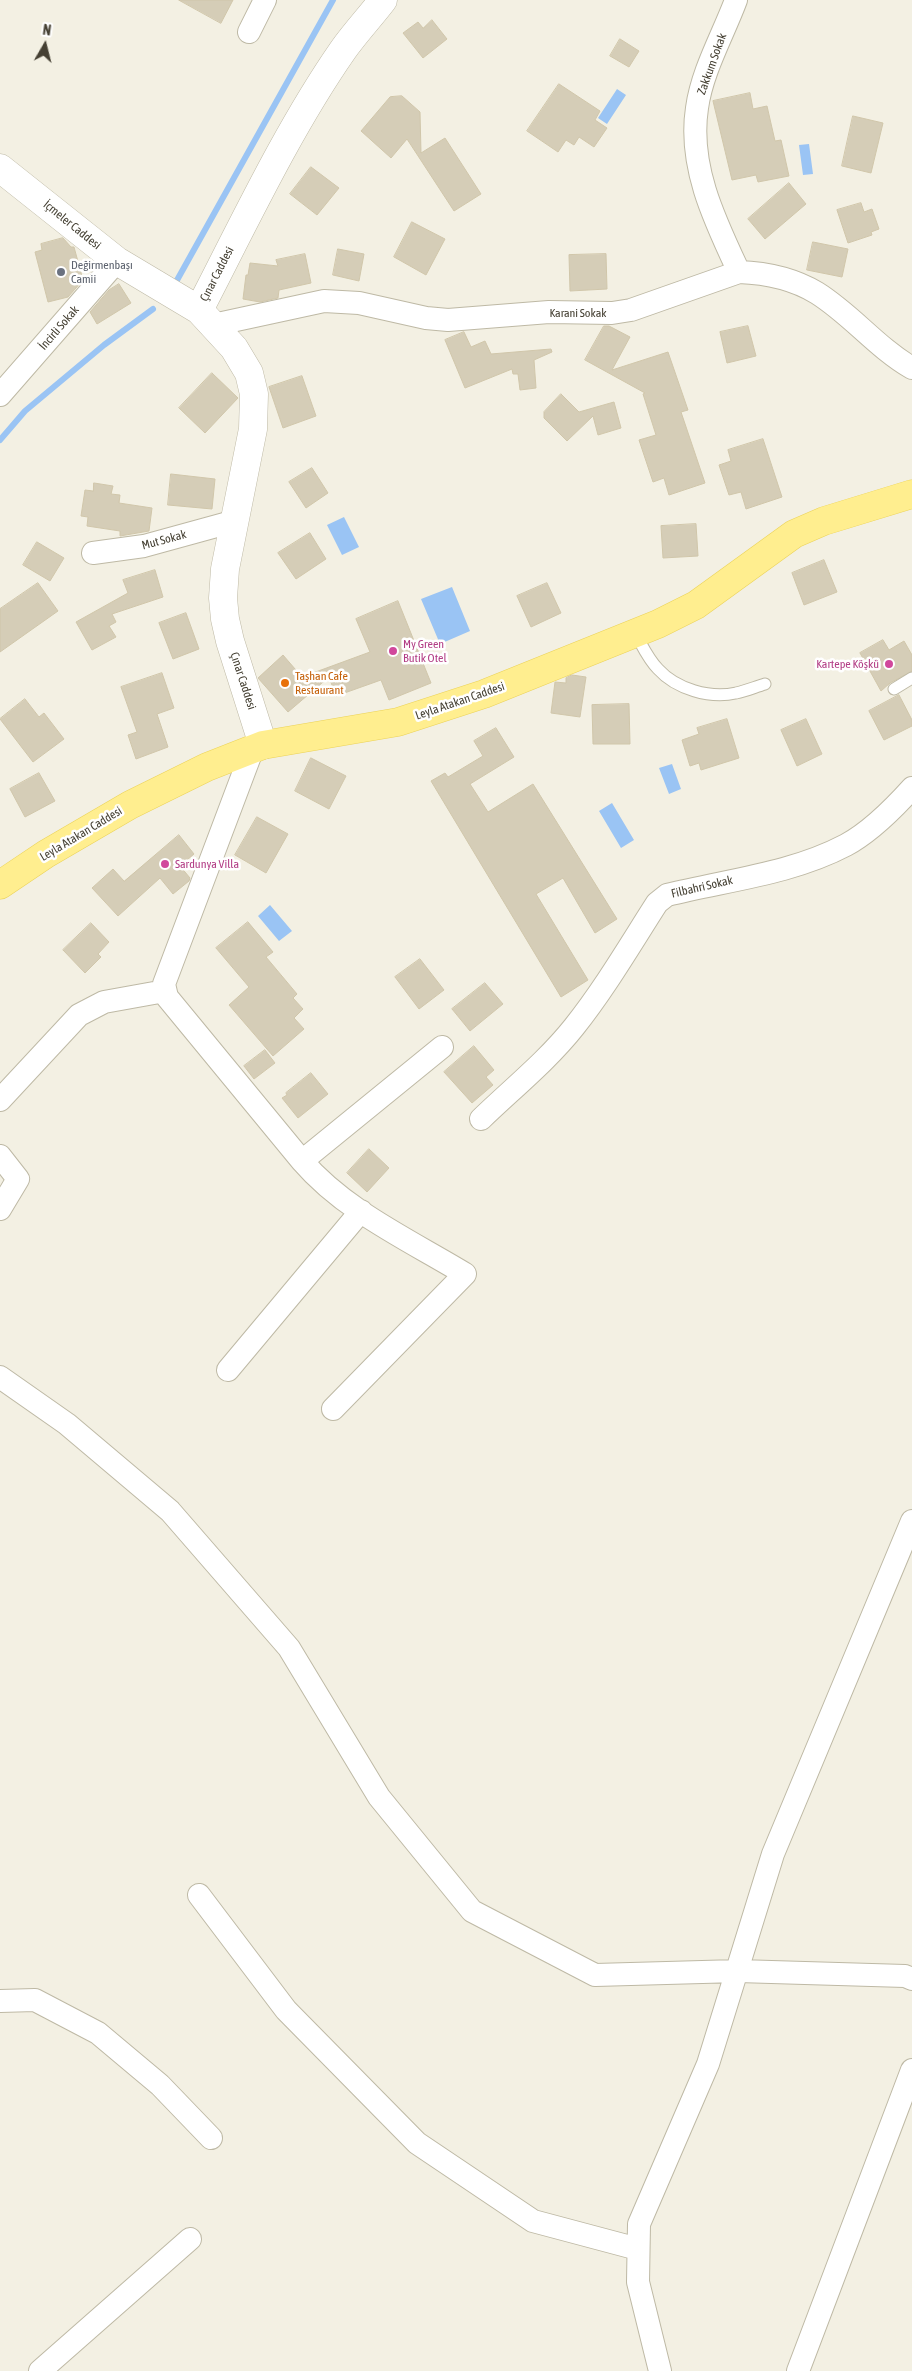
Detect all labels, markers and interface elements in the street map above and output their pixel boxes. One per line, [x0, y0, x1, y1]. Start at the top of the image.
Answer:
north arrow [20, 20, 70, 70]
text: N [42, 22, 52, 39]
street label: Zakkum Sokak [694, 31, 730, 97]
street label: İçmeler Caddesi [40, 197, 104, 253]
street label: Çınar Caddesi [197, 244, 237, 304]
place label: Değirmenbaşı Camii [71, 258, 133, 286]
marker: Değirmenbaşı Camii [55, 266, 67, 278]
street label: İncirli Sokak [36, 303, 82, 353]
street label: Karani Sokak [549, 306, 607, 320]
street label: Mut Sokak [140, 527, 188, 553]
place label: My Green Butik Otel [403, 637, 447, 665]
marker: My Green Butik Otel [387, 645, 399, 657]
street label: Çınar Caddesi [227, 650, 259, 712]
place label: Kartepe Köşkü [816, 657, 879, 671]
marker: Kartepe Köşkü [883, 658, 895, 670]
place label: Taşhan Cafe Restaurant [295, 669, 348, 697]
marker: Taşhan Cafe Restaurant [279, 677, 291, 689]
street label: Leyla Atakan Caddesi [414, 679, 506, 723]
street label: Leyla Atakan Caddesi [37, 804, 125, 864]
place label: Sardunya Villa [175, 857, 239, 871]
marker: Sardunya Villa [159, 858, 171, 870]
street label: Filbahri Sokak [670, 873, 734, 901]

